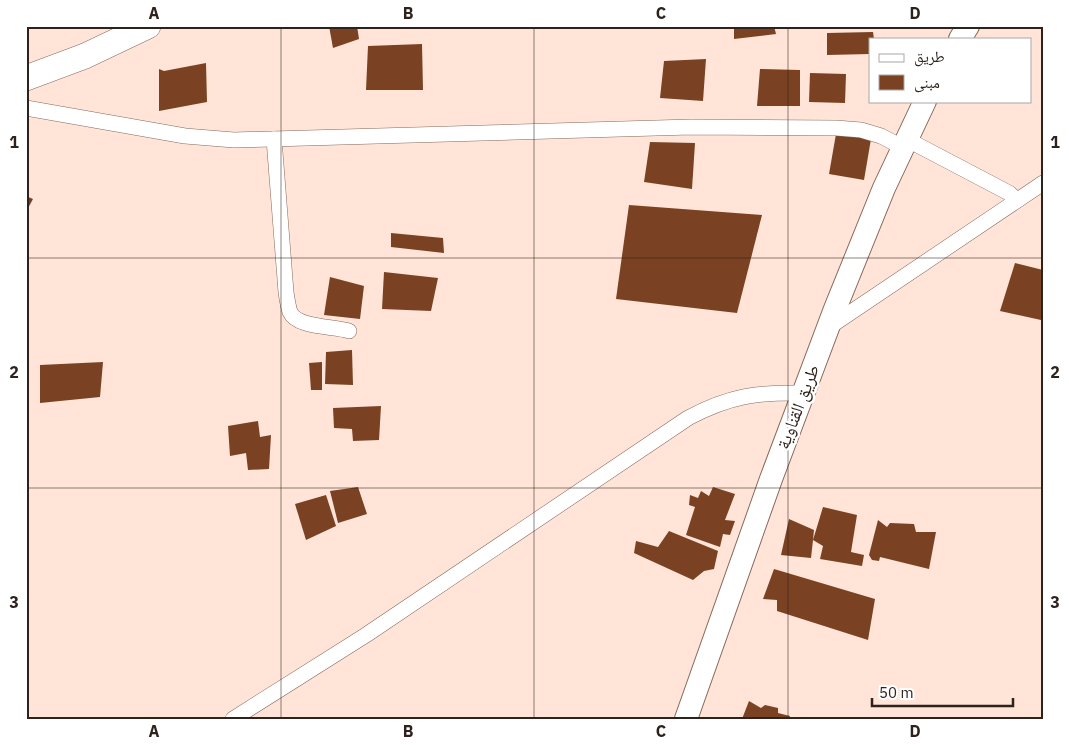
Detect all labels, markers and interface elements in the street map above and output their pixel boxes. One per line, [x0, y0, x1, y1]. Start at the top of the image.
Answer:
text: A [149, 3, 160, 23]
text: B [403, 3, 414, 23]
text: C [656, 3, 666, 23]
text: D [909, 3, 921, 23]
legend [869, 38, 1032, 102]
text: طريق [914, 47, 945, 67]
text: مبنى [914, 73, 940, 93]
text: 1 [9, 132, 19, 152]
text: 1 [1050, 132, 1060, 152]
street label: طريق القناوية [771, 361, 824, 452]
text: 2 [9, 362, 19, 382]
text: 2 [1050, 362, 1060, 382]
text: 3 [9, 592, 19, 612]
text: 3 [1050, 592, 1060, 612]
scale bar [872, 675, 1013, 707]
text: 50 m [879, 683, 914, 702]
text: A [149, 721, 160, 741]
text: B [403, 721, 414, 741]
text: C [656, 721, 666, 741]
text: D [909, 721, 921, 741]

